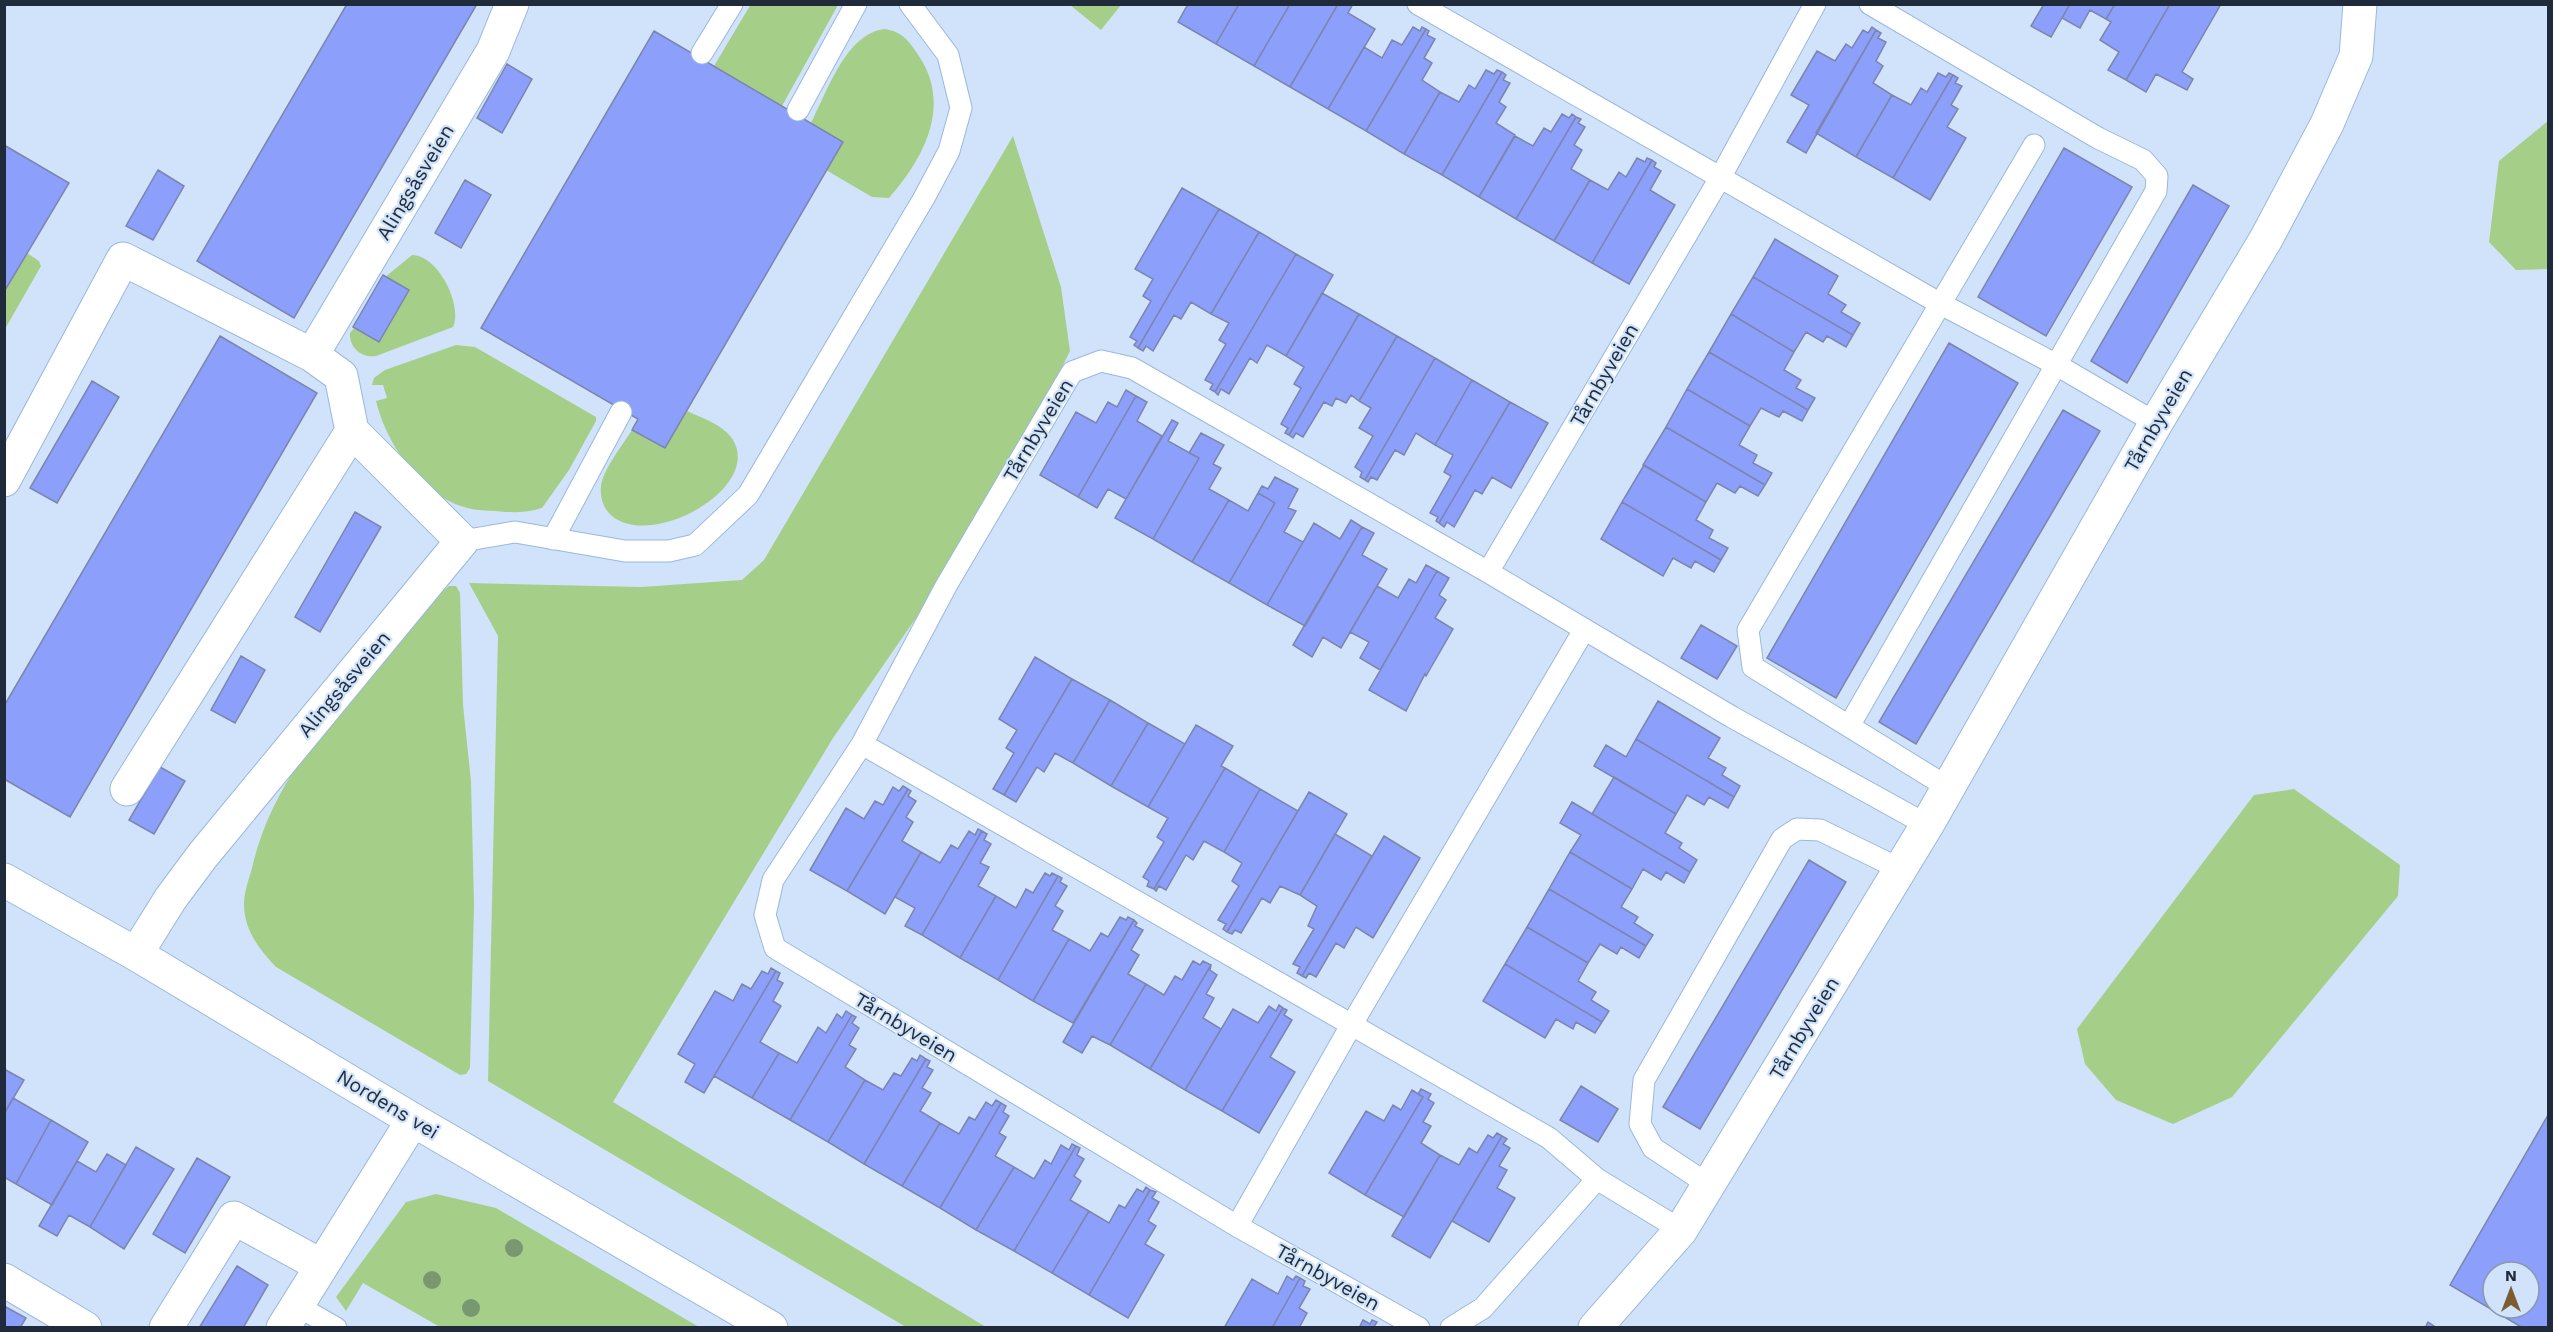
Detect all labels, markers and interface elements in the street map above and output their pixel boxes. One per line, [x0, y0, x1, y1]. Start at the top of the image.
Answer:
street label: Alingsåsveien [371, 120, 459, 244]
street label: Tårnbyveien [1565, 319, 1643, 431]
street label: Tårnbyveien [2119, 364, 2197, 476]
street label: Tårnbyveien [998, 374, 1078, 486]
street label: Alingsåsveien [293, 626, 395, 742]
street label: Tårnbyveien [1764, 972, 1844, 1084]
street label: Tårnbyveien [850, 987, 962, 1067]
street label: Nordens vei [333, 1064, 443, 1144]
street label: Tårnbyveien [1272, 1238, 1384, 1316]
north arrow [2481, 1260, 2541, 1320]
text: N [2505, 1266, 2517, 1285]

